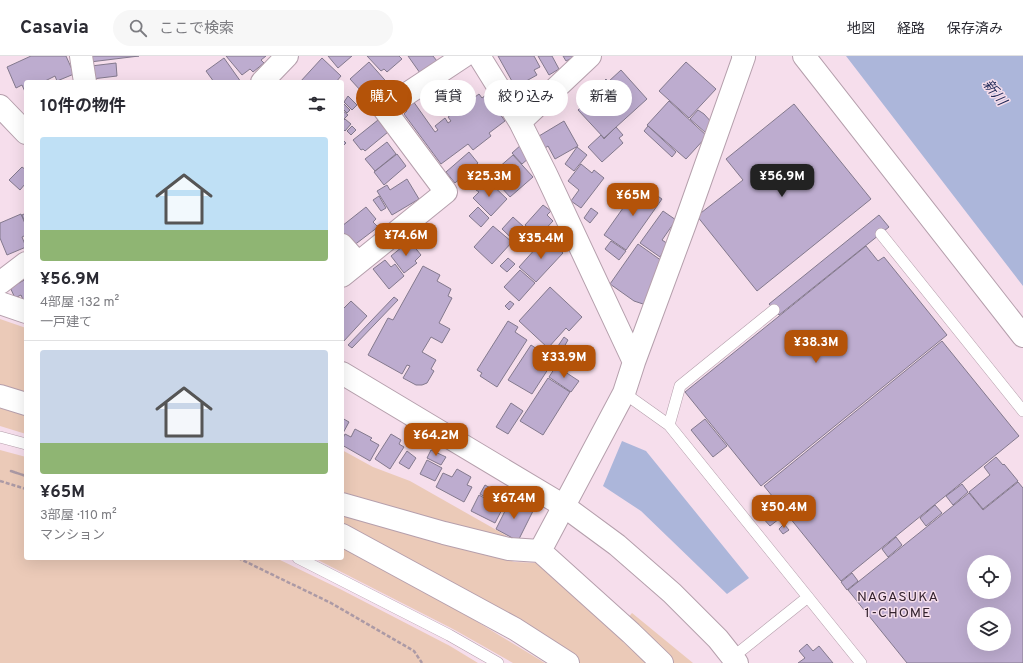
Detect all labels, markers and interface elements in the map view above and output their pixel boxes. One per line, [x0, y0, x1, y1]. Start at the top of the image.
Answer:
search box [113, 10, 393, 46]
text: Casavia [20, 16, 89, 40]
icon: search [127, 17, 149, 39]
text: ここで検索 [159, 20, 234, 39]
text: 地図 [847, 21, 875, 38]
text: 経路 [897, 21, 925, 38]
text: 保存済み [947, 21, 1003, 38]
water label: 新川 [979, 77, 1011, 111]
chip: 購入 [356, 80, 412, 116]
chip: 賃貸 [420, 80, 476, 116]
chip: 絞り込み [484, 80, 568, 116]
chip: 新着 [576, 80, 632, 116]
icon: filters [306, 93, 328, 115]
text: 10件の物件 [40, 96, 126, 118]
icon: home [148, 163, 220, 235]
pin: ¥25.3M [456, 164, 522, 198]
pin: ¥56.9M [749, 164, 815, 198]
text: ¥25.3M [466, 169, 512, 185]
text: ¥56.9M [759, 169, 805, 185]
pin: ¥65M [609, 183, 657, 217]
text: ¥65M [616, 188, 650, 204]
pin: ¥74.6M [373, 223, 439, 257]
pin: ¥35.4M [508, 226, 574, 260]
text: ¥74.6M [384, 228, 428, 244]
text: ¥35.4M [518, 231, 564, 247]
text: ¥56.9M [40, 269, 100, 291]
text: 4部屋 · 132 m² [40, 295, 119, 311]
text: 一戸建て [40, 315, 92, 331]
pin: ¥38.3M [783, 330, 849, 364]
text: ¥38.3M [794, 335, 839, 351]
pin: ¥33.9M [531, 345, 597, 379]
text: ¥33.9M [542, 350, 586, 366]
icon: home [148, 376, 220, 448]
pin: ¥64.2M [403, 423, 469, 457]
text: ¥64.2M [413, 428, 459, 444]
text: ¥65M [40, 482, 85, 504]
pin: ¥67.4M [481, 486, 547, 520]
text: ¥67.4M [492, 491, 536, 507]
pin: ¥50.4M [751, 495, 817, 529]
text: ¥50.4M [761, 500, 807, 516]
text: 3部屋 · 110 m² [40, 508, 117, 524]
text: マンション [40, 528, 105, 544]
map controls [967, 555, 1011, 651]
button: locate [967, 555, 1011, 599]
district label: NAGASUKA 1-CHOME [857, 589, 939, 622]
button: layers [967, 607, 1011, 651]

